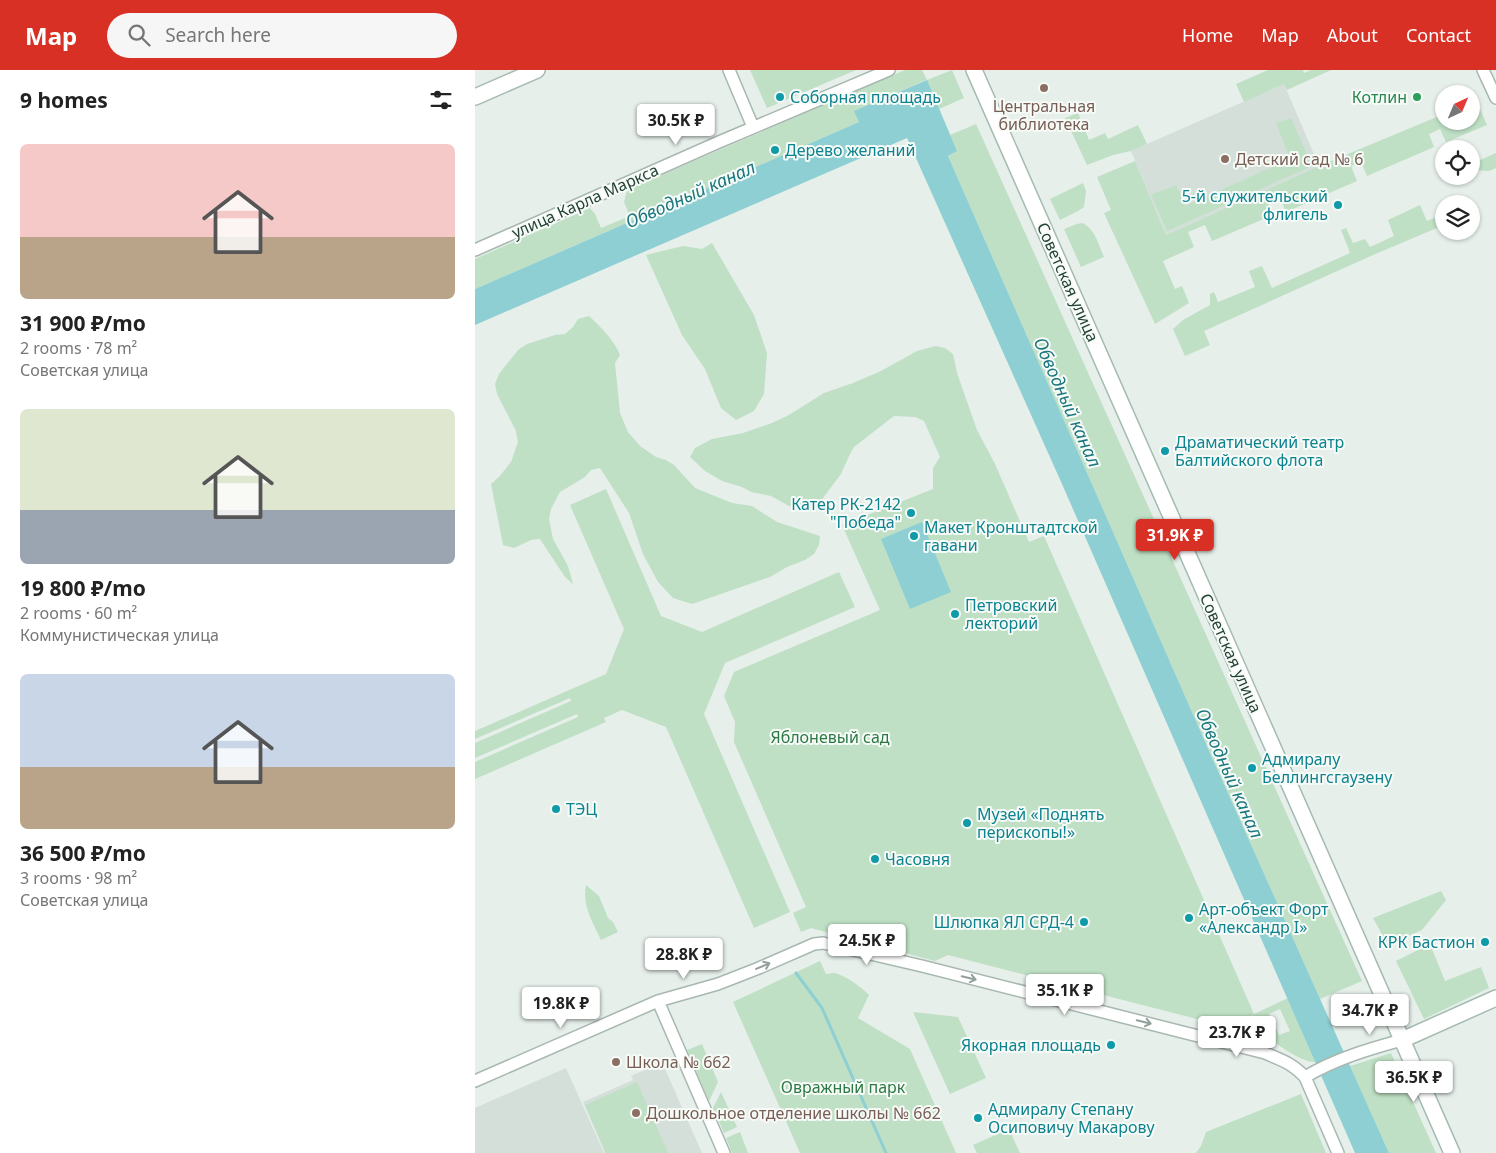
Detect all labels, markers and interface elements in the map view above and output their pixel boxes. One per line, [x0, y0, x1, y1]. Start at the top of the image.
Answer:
search box [107, 13, 457, 58]
text: Map [25, 19, 77, 52]
icon: search [125, 21, 153, 49]
text: Search here [165, 22, 271, 48]
text: Home [1182, 23, 1233, 47]
text: Map [1261, 23, 1299, 47]
text: About [1327, 23, 1378, 47]
text: Contact [1406, 23, 1471, 47]
marker: Центральная библиотека [1038, 82, 1050, 94]
north arrow [1435, 85, 1480, 130]
map controls [1435, 85, 1480, 240]
text: 9 homes [20, 86, 108, 114]
icon: filters [427, 86, 455, 114]
place label: Соборная площадь [790, 86, 941, 108]
place label: Котлин [1352, 86, 1407, 108]
marker: Соборная площадь [774, 91, 786, 103]
marker: Котлин [1411, 91, 1423, 103]
place label: Центральная библиотека [993, 95, 1095, 135]
pin: 30.5K ₽ [630, 104, 722, 146]
text: 30.5K ₽ [648, 109, 704, 131]
place label: Дерево желаний [785, 139, 915, 161]
button: locate [1435, 140, 1480, 185]
marker: Дерево желаний [769, 144, 781, 156]
place label: Детский сад № 6 [1235, 148, 1363, 170]
marker: Детский сад № 6 [1219, 153, 1231, 165]
water label: Обводный канал [621, 155, 759, 233]
street label: улица Карла Маркса [508, 159, 662, 243]
icon: home [193, 177, 283, 267]
place label: 5-й служительский флигель [1182, 185, 1328, 225]
button: layers [1435, 195, 1480, 240]
marker: 5-й служительский флигель [1332, 199, 1344, 211]
street label: Советская улица [1032, 219, 1104, 345]
text: 31 900 ₽/mo [20, 309, 146, 337]
water label: Обводный канал [1029, 333, 1107, 471]
text: 2 rooms · 78 m² [20, 337, 137, 359]
text: Советская улица [20, 359, 148, 381]
place label: Драматический театр Балтийского флота [1175, 431, 1344, 471]
icon: home [193, 442, 283, 532]
marker: Драматический театр Балтийского флота [1159, 445, 1171, 457]
place label: Катер РК-2142 "Победа" [791, 493, 901, 533]
marker: Катер РК-2142 "Победа" [905, 507, 917, 519]
place label: Макет Кронштадтской гавани [924, 516, 1098, 556]
pin: 31.9K ₽ [1129, 518, 1221, 561]
text: 31.9K ₽ [1147, 524, 1203, 546]
marker: Макет Кронштадтской гавани [908, 530, 920, 542]
text: 19 800 ₽/mo [20, 574, 146, 602]
street label: Советская улица [1195, 590, 1267, 716]
place label: Петровский лекторий [965, 594, 1057, 634]
text: 2 rooms · 60 m² [20, 602, 137, 624]
marker: Петровский лекторий [949, 608, 961, 620]
text: Коммунистическая улица [20, 624, 219, 646]
water label: Обводный канал [1191, 704, 1269, 842]
icon: home [193, 707, 283, 797]
park label: Яблоневый сад [770, 726, 890, 748]
place label: Адмиралу Беллингсгаузену [1262, 748, 1393, 788]
marker: Адмиралу Беллингсгаузену [1246, 762, 1258, 774]
place label: ТЭЦ [566, 798, 597, 820]
marker: ТЭЦ [550, 803, 562, 815]
place label: Музей «Поднять перископы!» [977, 803, 1105, 843]
marker: Музей «Поднять перископы!» [961, 817, 973, 829]
text: 36 500 ₽/mo [20, 839, 146, 867]
place label: Часовня [885, 848, 950, 870]
marker: Часовня [869, 853, 881, 865]
text: 3 rooms · 98 m² [20, 867, 137, 889]
text: Советская улица [20, 889, 148, 911]
place label: Арт-объект Форт «Александр I» [1199, 898, 1329, 938]
place label: Шлюпка ЯЛ СРД-4 [934, 911, 1074, 933]
marker: Арт-объект Форт «Александр I» [1183, 912, 1195, 924]
marker: Шлюпка ЯЛ СРД-4 [1078, 916, 1090, 928]
pin: 24.5K ₽ [821, 924, 913, 966]
text: 24.5K ₽ [839, 929, 895, 951]
place label: КРК Бастион [1378, 931, 1475, 953]
marker: КРК Бастион [1479, 936, 1491, 948]
pin: 28.8K ₽ [638, 938, 730, 980]
text: 28.8K ₽ [656, 943, 712, 965]
one-way arrow [755, 961, 770, 971]
one-way arrow [961, 974, 977, 983]
pin: 35.1K ₽ [1019, 974, 1111, 1016]
text: 35.1K ₽ [1037, 979, 1093, 1001]
pin: 19.8K ₽ [515, 986, 607, 1029]
text: 19.8K ₽ [533, 992, 589, 1014]
pin: 34.7K ₽ [1324, 994, 1416, 1036]
text: 34.7K ₽ [1342, 999, 1398, 1021]
pin: 23.7K ₽ [1191, 1016, 1283, 1058]
one-way arrow [1136, 1018, 1152, 1027]
text: 23.7K ₽ [1209, 1021, 1265, 1043]
place label: Якорная площадь [961, 1034, 1101, 1056]
marker: Якорная площадь [1105, 1039, 1117, 1051]
place label: Школа № 662 [626, 1051, 731, 1073]
marker: Школа № 662 [610, 1056, 622, 1068]
pin: 36.5K ₽ [1368, 1060, 1460, 1103]
text: 36.5K ₽ [1386, 1066, 1442, 1088]
park label: Овражный парк [781, 1076, 906, 1098]
place label: Адмиралу Степану Осиповичу Макарову [988, 1098, 1155, 1138]
place label: Дошкольное отделение школы № 662 [646, 1102, 941, 1124]
marker: Дошкольное отделение школы № 662 [630, 1107, 642, 1119]
marker: Адмиралу Степану Осиповичу Макарову [972, 1112, 984, 1124]

